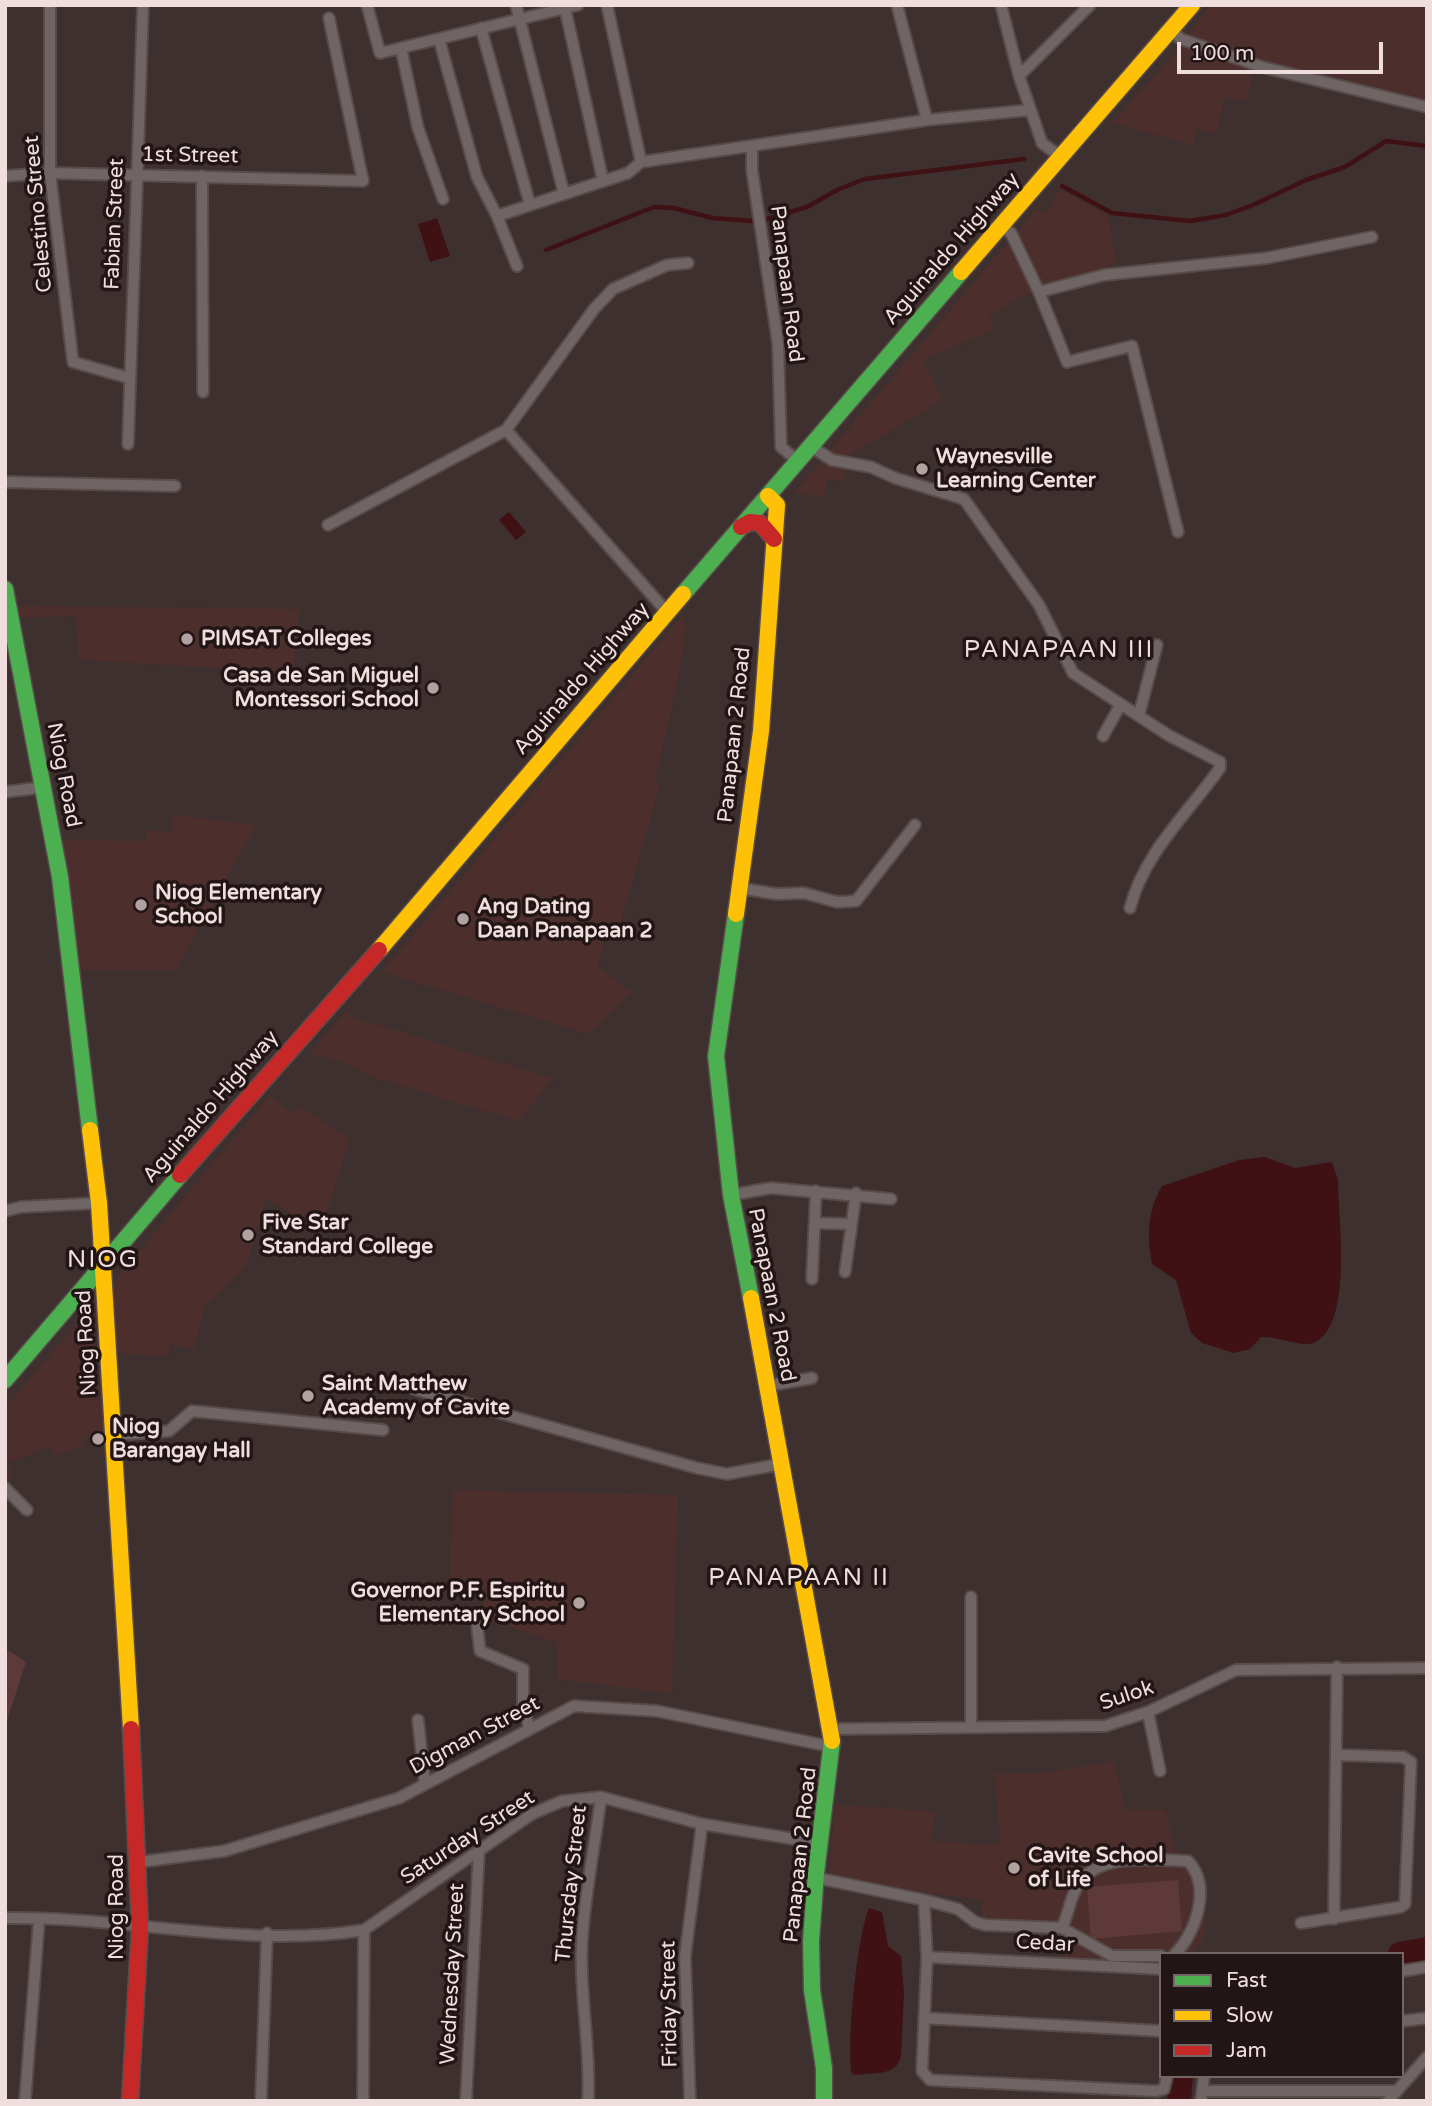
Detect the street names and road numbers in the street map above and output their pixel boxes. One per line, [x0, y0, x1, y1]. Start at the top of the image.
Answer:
street label: Celestino Street [20, 134, 58, 294]
street label: 1st Street [141, 143, 239, 169]
street label: Fabian Street [100, 158, 130, 290]
street label: Aguinaldo Highway [879, 167, 1025, 331]
street label: Panapaan Road [764, 204, 808, 364]
street label: Aguinaldo Highway [509, 597, 655, 761]
street label: Panapaan 2 Road [713, 646, 757, 824]
street label: Niog Road [41, 721, 85, 829]
street label: Aguinaldo Highway [138, 1025, 284, 1189]
street label: Panapaan 2 Road [742, 1206, 800, 1384]
street label: Niog Road [72, 1289, 102, 1397]
street label: Sulok [1097, 1676, 1157, 1716]
street label: Digman Street [406, 1691, 544, 1781]
street label: Panapaan 2 Road [779, 1766, 823, 1944]
street label: Saturday Street [396, 1785, 540, 1891]
street label: Thursday Street [551, 1804, 593, 1964]
street label: Niog Road [104, 1854, 130, 1960]
street label: Wednesday Street [436, 1883, 470, 2065]
street label: Cedar [1015, 1930, 1075, 1958]
street label: Friday Street [656, 1940, 684, 2068]

